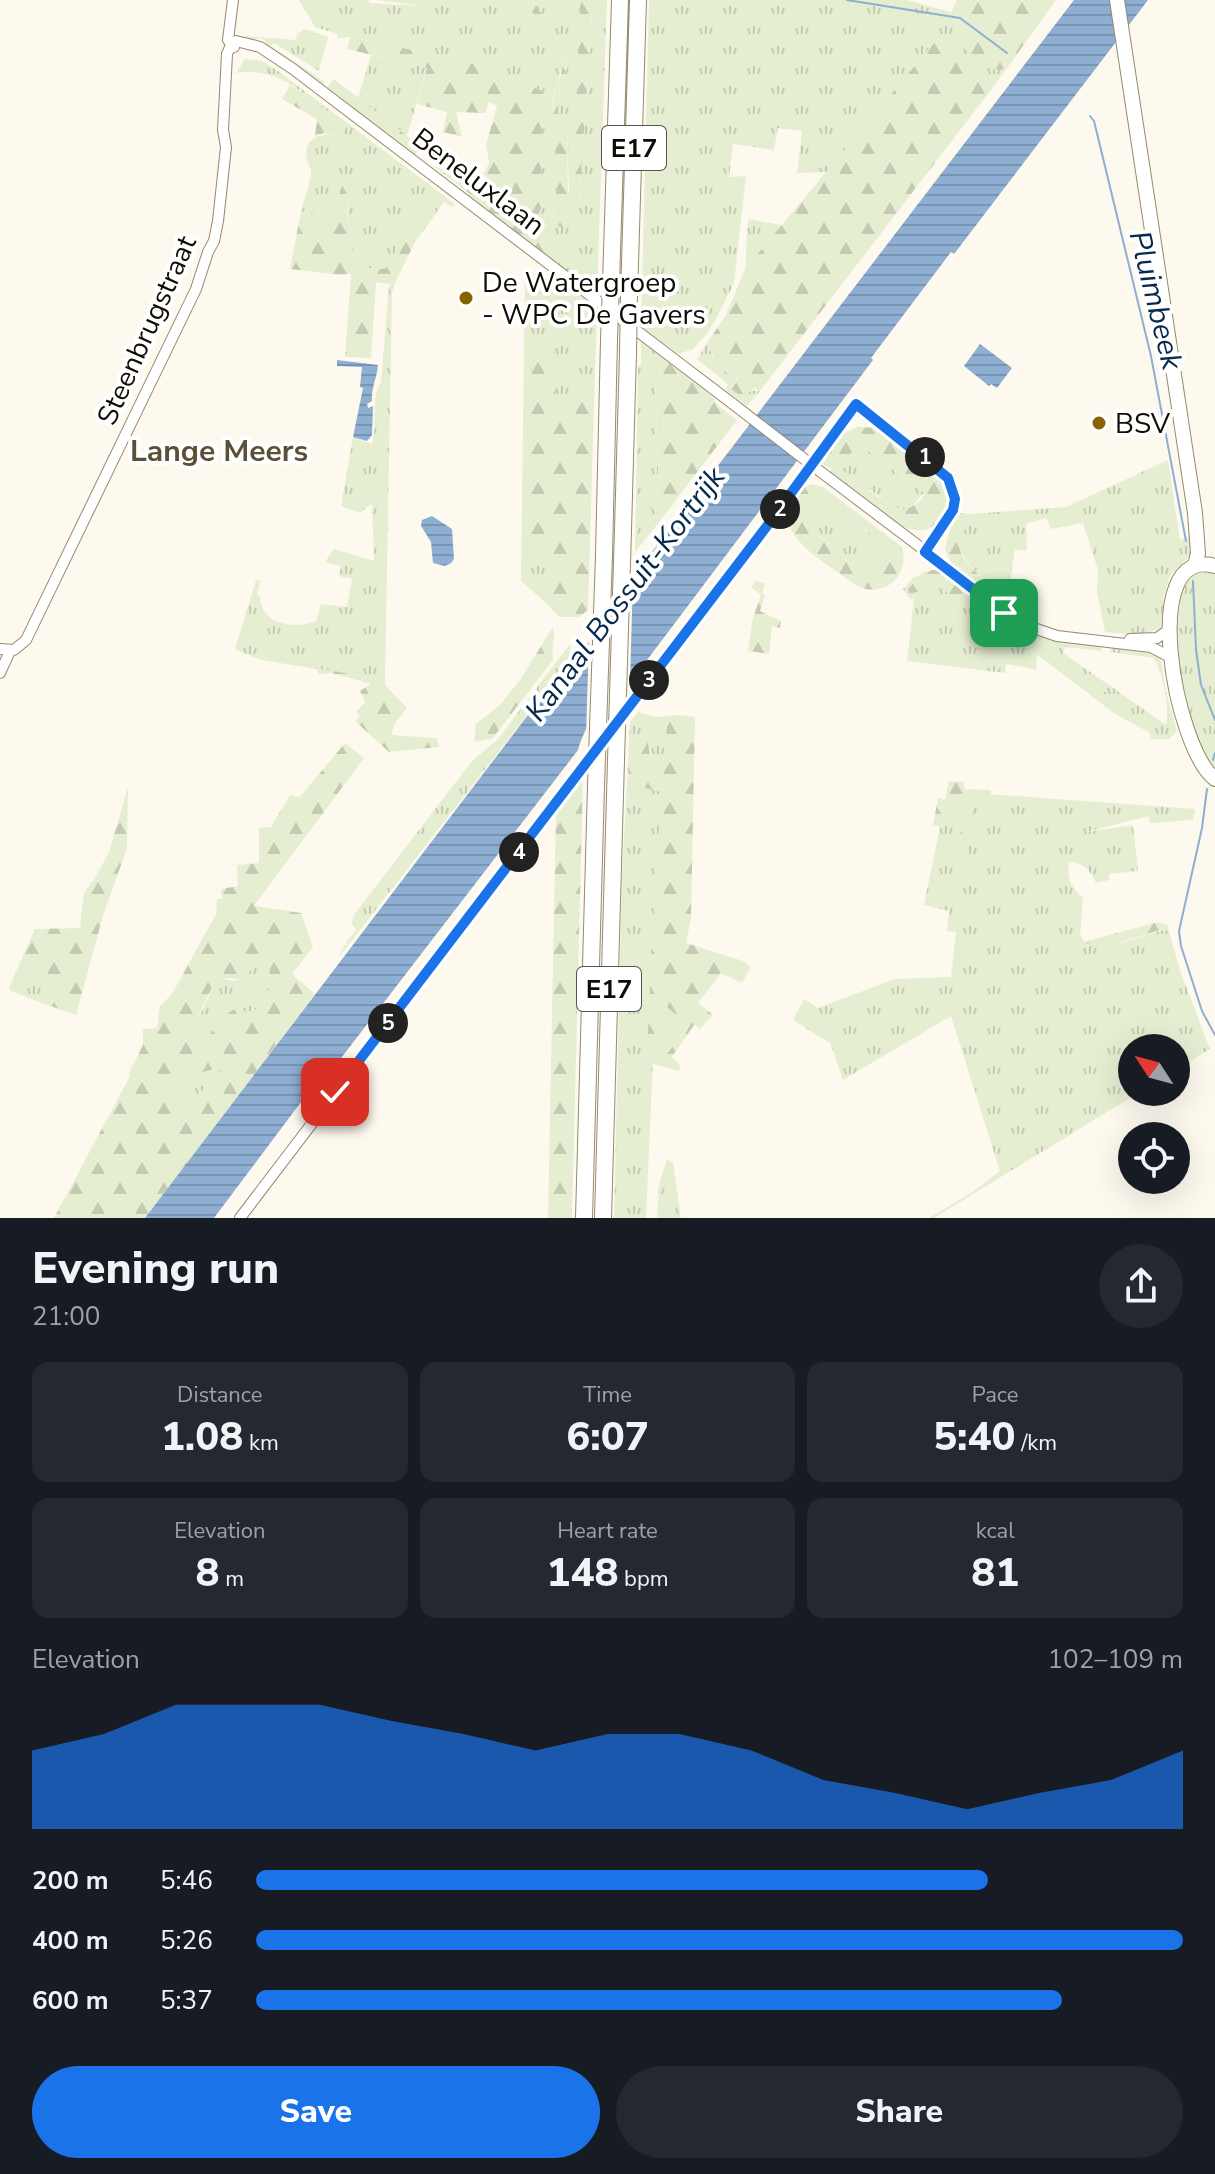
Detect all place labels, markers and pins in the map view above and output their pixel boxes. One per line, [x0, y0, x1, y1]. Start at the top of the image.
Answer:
place label: De Watergroep - WPC De Gavers [482, 264, 706, 334]
marker: De Watergroep - WPC De Gavers [457, 289, 475, 307]
place label: BSV [1115, 405, 1171, 443]
marker: BSV [1090, 414, 1108, 432]
pin: 1 [905, 437, 945, 477]
pin: 2 [760, 489, 800, 529]
pin [970, 579, 1038, 647]
pin: 3 [629, 660, 669, 700]
pin: 4 [499, 832, 539, 872]
pin: 5 [368, 1003, 408, 1043]
pin [301, 1058, 369, 1126]

